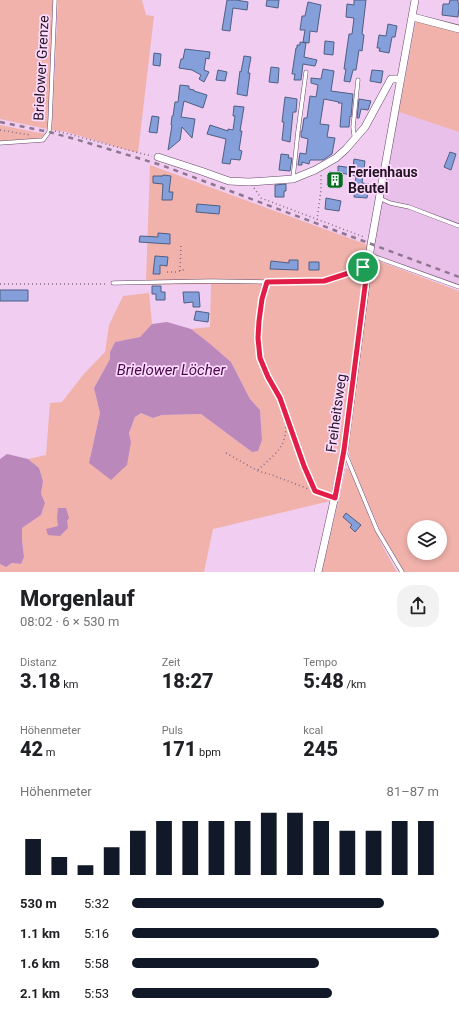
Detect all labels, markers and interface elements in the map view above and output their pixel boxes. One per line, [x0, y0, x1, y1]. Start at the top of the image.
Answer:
street label: Brielower Grenze [30, 15, 52, 121]
place label: Ferienhaus Beutel [348, 164, 418, 196]
building icon: Ferienhaus Beutel [325, 170, 345, 190]
pin [346, 250, 380, 284]
icon: arrive [352, 256, 374, 278]
water label: Brielower Löcher [117, 361, 226, 379]
street label: Freiheitsweg [323, 373, 349, 453]
map controls [407, 520, 447, 560]
button: layers [407, 520, 447, 560]
button: share [397, 585, 439, 627]
text: Morgenlauf [20, 586, 135, 611]
text: 08:02 · 6 × 530 m [20, 614, 119, 629]
text: Distanz [20, 656, 57, 669]
text: Zeit [162, 656, 180, 669]
text: Tempo [303, 656, 337, 669]
text: 3.18 [20, 669, 61, 693]
text: 18:27 [162, 669, 214, 693]
text: 5:48 [303, 669, 344, 693]
text: km [61, 678, 78, 691]
text: /km [344, 678, 366, 691]
text: Höhenmeter [20, 724, 81, 737]
text: Puls [162, 724, 183, 737]
text: kcal [303, 724, 323, 737]
text: 42 [20, 737, 43, 761]
text: 171 [162, 737, 196, 761]
text: 245 [303, 737, 338, 761]
text: m [43, 746, 55, 759]
text: bpm [196, 746, 221, 759]
text: Höhenmeter [20, 784, 92, 799]
text: 81–87 m [387, 784, 439, 799]
text: 530 m [20, 896, 57, 911]
text: 5:32 [84, 896, 109, 911]
text: 1.1 km [20, 926, 60, 941]
text: 5:16 [84, 926, 109, 941]
text: 1.6 km [20, 956, 60, 971]
text: 5:58 [84, 956, 109, 971]
text: 2.1 km [20, 986, 60, 1001]
text: 5:53 [84, 986, 109, 1001]

